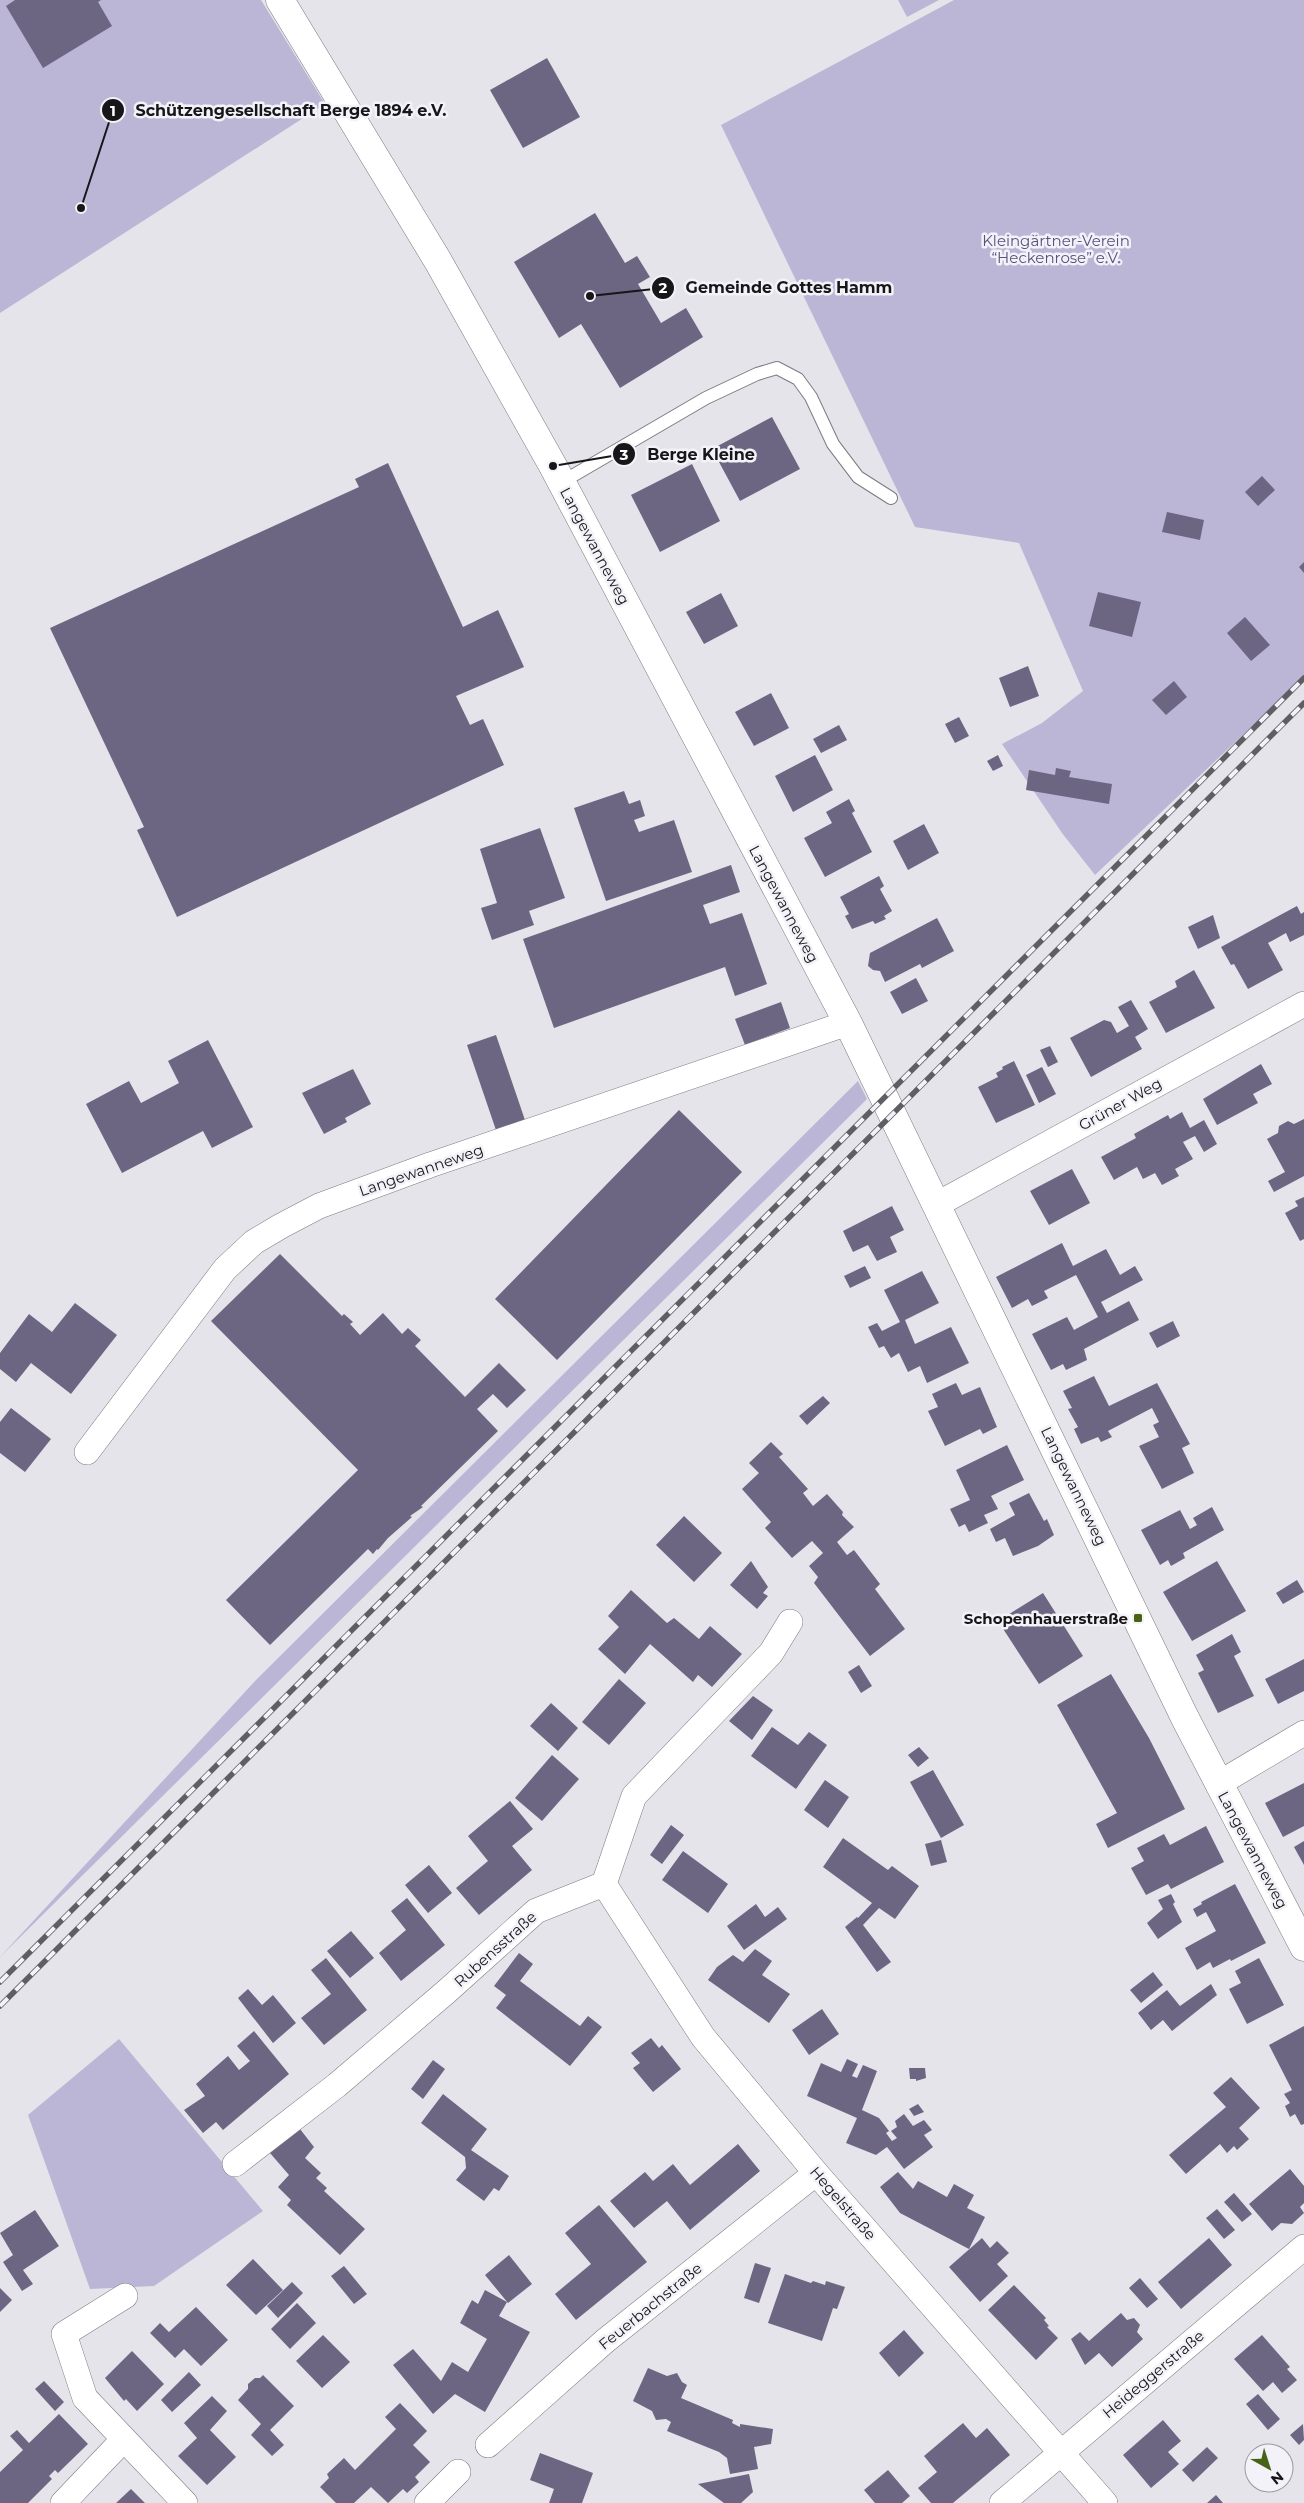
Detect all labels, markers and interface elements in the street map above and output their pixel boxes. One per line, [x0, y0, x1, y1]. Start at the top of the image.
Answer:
callout: Schützengesellschaft Berge 1894 e.V. [101, 95, 457, 126]
text: 1 [110, 101, 116, 120]
text: Schützengesellschaft Berge 1894 e.V. [135, 101, 447, 120]
park label: Kleingärtner-Verein “Heckenrose” e.V. [982, 231, 1130, 267]
callout: Gemeinde Gottes Hamm [651, 272, 902, 303]
text: 2 [659, 278, 668, 297]
text: Gemeinde Gottes Hamm [686, 278, 892, 297]
callout: Berge Kleine [612, 439, 765, 470]
text: 3 [619, 445, 629, 464]
text: Berge Kleine [647, 445, 755, 464]
street label: Langewanneweg [556, 484, 634, 608]
street label: Langewanneweg [745, 842, 823, 966]
street label: Grüner Weg [1075, 1073, 1165, 1135]
street label: Langewanneweg [356, 1140, 486, 1200]
street label: Langewanneweg [1037, 1423, 1111, 1549]
place label: Schopenhauerstraße [964, 1609, 1128, 1628]
marker: Schopenhauerstraße [1132, 1612, 1144, 1624]
street label: Langewanneweg [1214, 1788, 1292, 1912]
street label: Rubensstraße [450, 1907, 540, 1991]
street label: Hegelstraße [806, 2162, 880, 2244]
street label: Feuerbachstraße [594, 2258, 706, 2354]
street label: Heideggerstraße [1098, 2326, 1208, 2422]
north arrow [1244, 2443, 1294, 2493]
text: N [1267, 2468, 1287, 2489]

